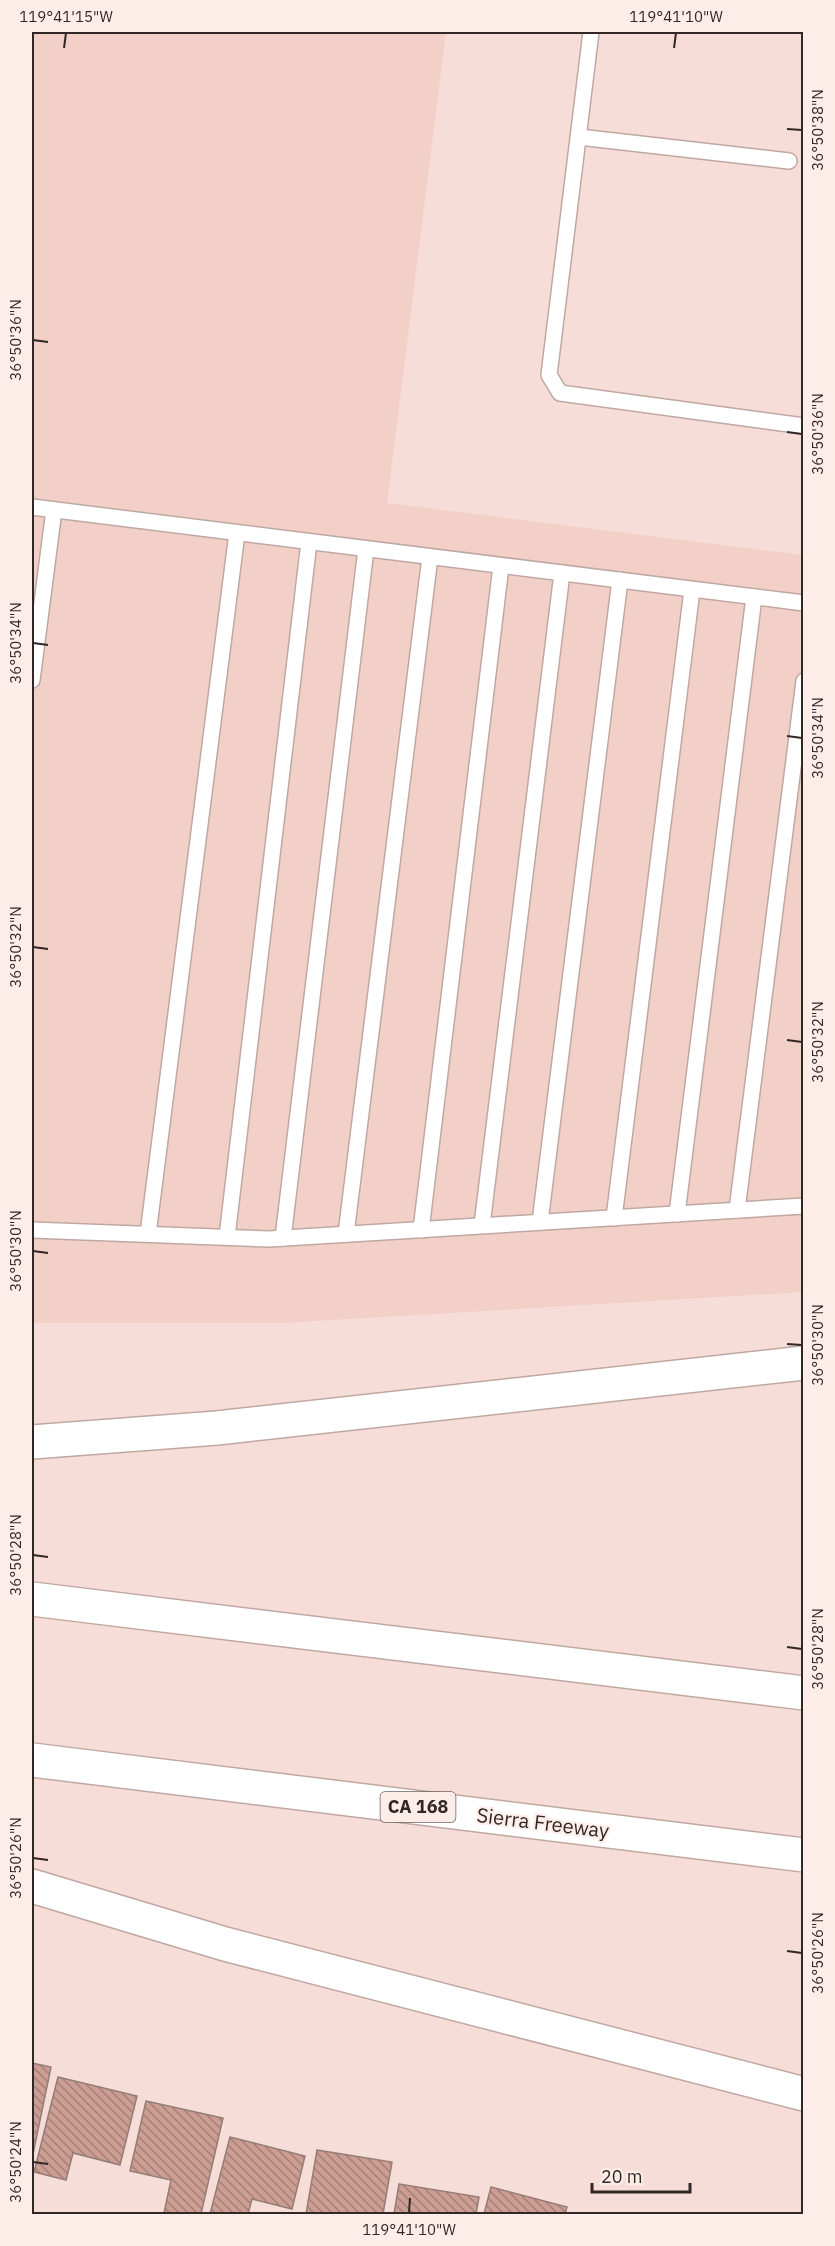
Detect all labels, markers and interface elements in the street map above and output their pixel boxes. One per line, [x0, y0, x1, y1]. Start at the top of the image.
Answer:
text: 119°41'15"W [19, 7, 113, 26]
text: 119°41'10"W [629, 7, 723, 26]
text: 36°50'38"N [808, 89, 827, 171]
text: 36°50'36"N [6, 299, 25, 381]
text: 36°50'36"N [808, 393, 827, 475]
text: 36°50'34"N [6, 602, 25, 684]
text: 36°50'34"N [808, 697, 827, 779]
text: 36°50'32"N [6, 906, 25, 988]
text: 36°50'32"N [808, 1001, 827, 1083]
text: 36°50'30"N [6, 1210, 25, 1292]
text: 36°50'30"N [808, 1304, 827, 1386]
text: 36°50'28"N [6, 1514, 25, 1596]
text: 36°50'28"N [808, 1608, 827, 1690]
road number: CA 168 [380, 1792, 456, 1822]
street label: Sierra Freeway [475, 1801, 611, 1844]
text: 36°50'26"N [6, 1817, 25, 1899]
text: 36°50'26"N [808, 1912, 827, 1994]
text: 36°50'24"N [6, 2121, 25, 2203]
scale bar [592, 2156, 690, 2194]
text: 20 m [601, 2165, 643, 2188]
text: 119°41'10"W [362, 2220, 456, 2239]

